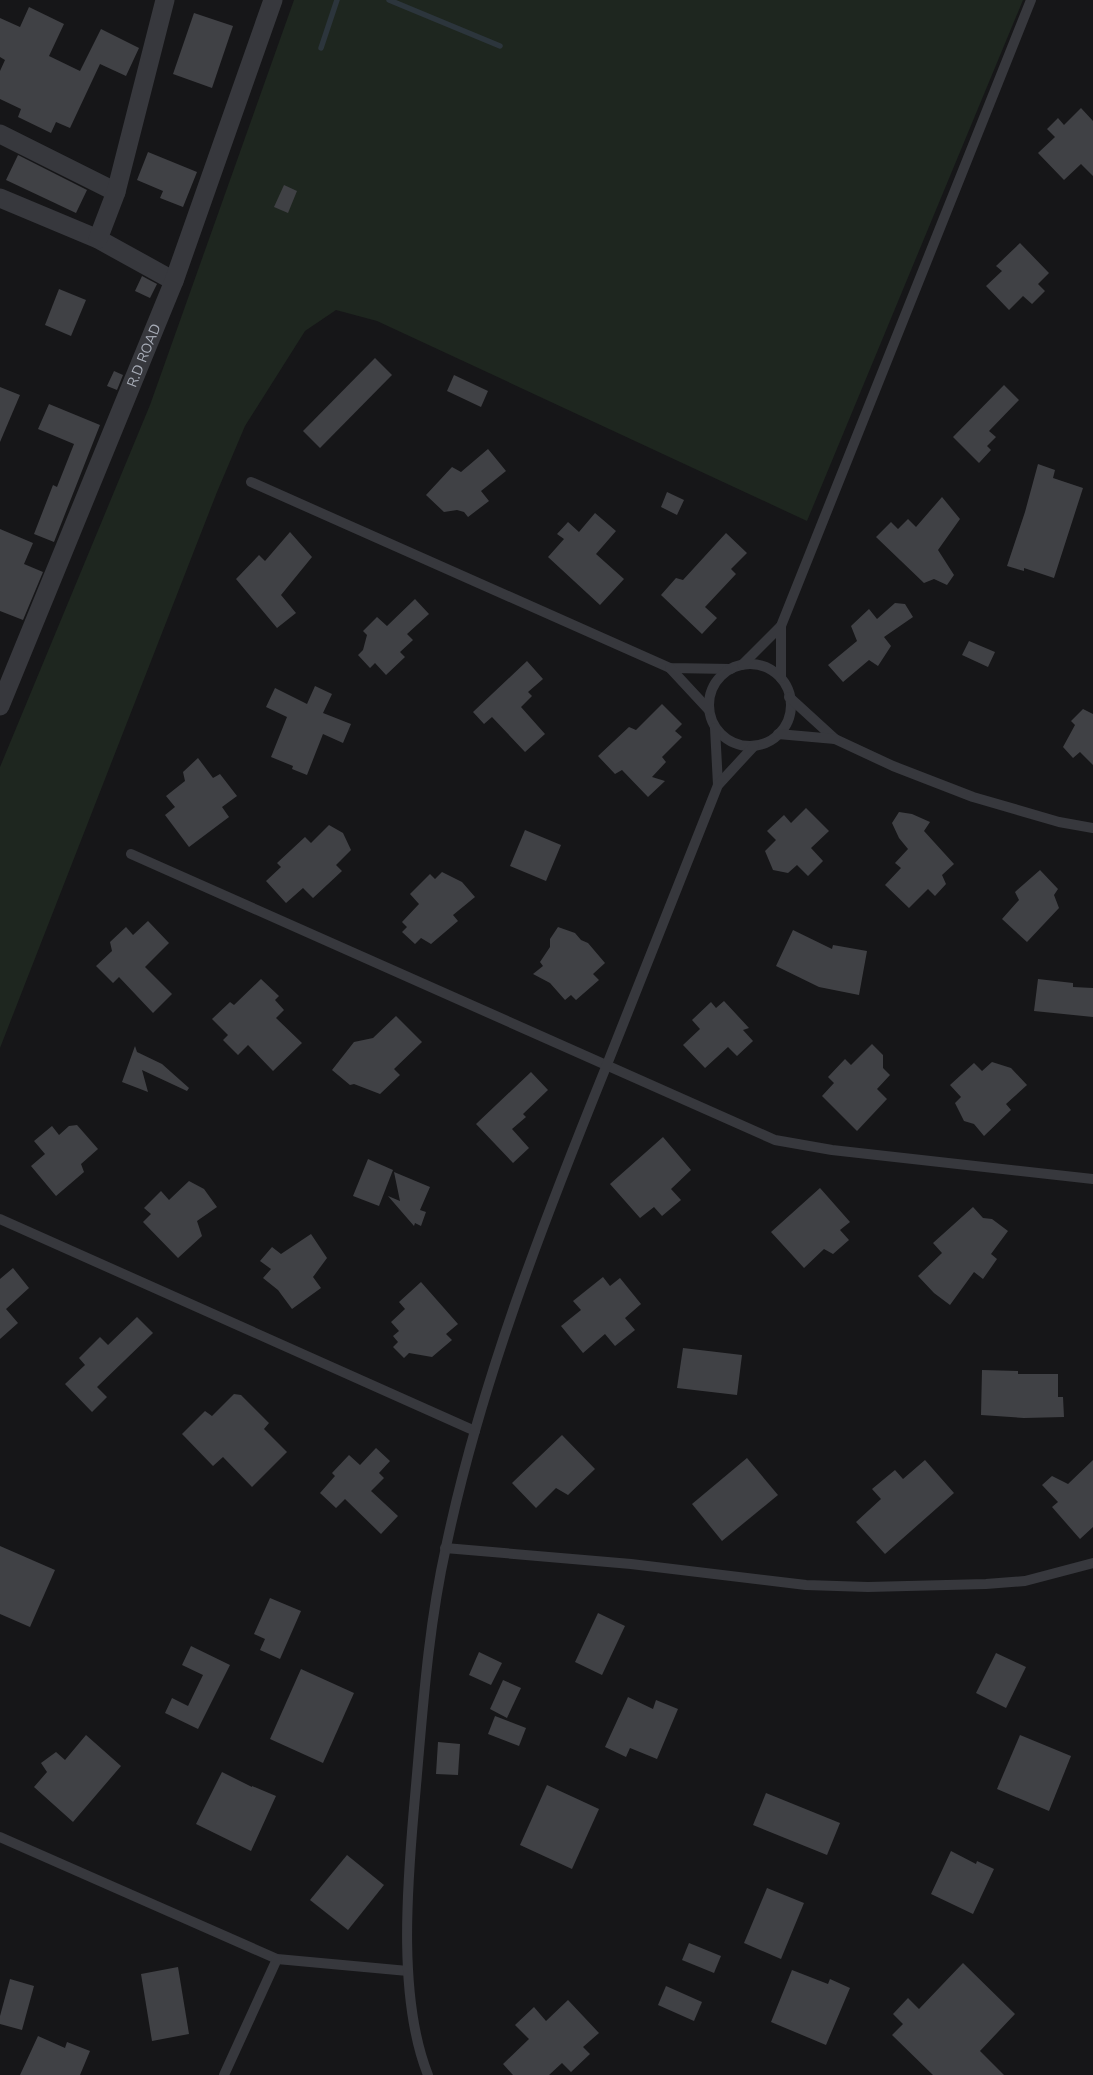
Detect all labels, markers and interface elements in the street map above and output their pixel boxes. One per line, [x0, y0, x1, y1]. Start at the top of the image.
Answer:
street label: R.D ROAD [122, 321, 165, 390]

